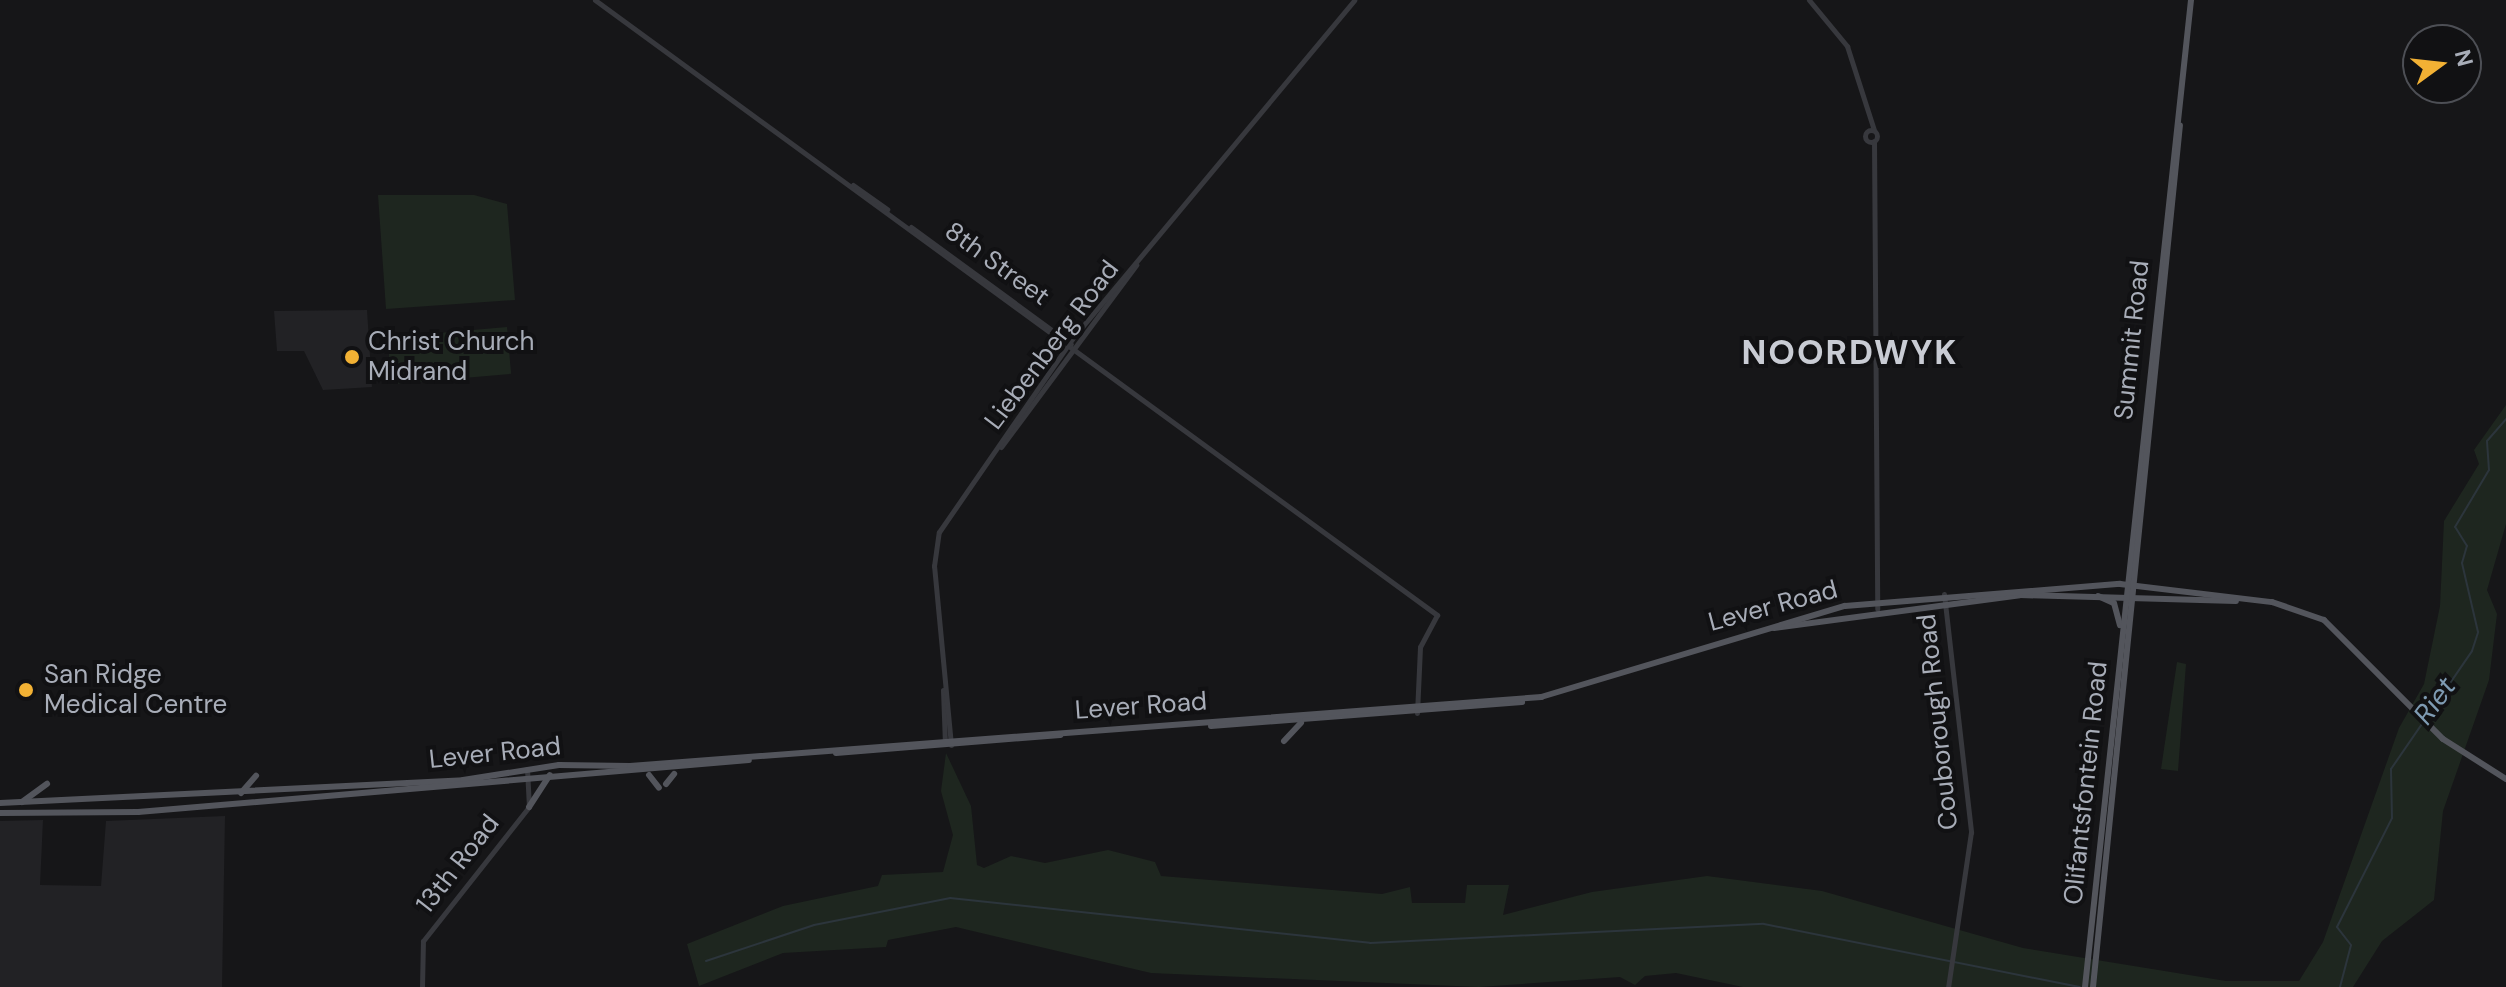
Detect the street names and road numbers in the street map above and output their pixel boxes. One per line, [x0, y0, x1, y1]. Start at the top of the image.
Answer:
street label: 8th Street [939, 216, 1055, 312]
street label: Liebenberg Road [978, 255, 1126, 435]
street label: Summit Road [2108, 259, 2156, 421]
street label: Lever Road [1705, 574, 1841, 638]
street label: Couborough Road [1911, 612, 1965, 832]
street label: Olifantsfontein Road [2058, 660, 2114, 906]
street label: Lever Road [1074, 686, 1208, 726]
street label: Lever Road [428, 731, 562, 775]
street label: 13th Road [410, 809, 506, 919]

